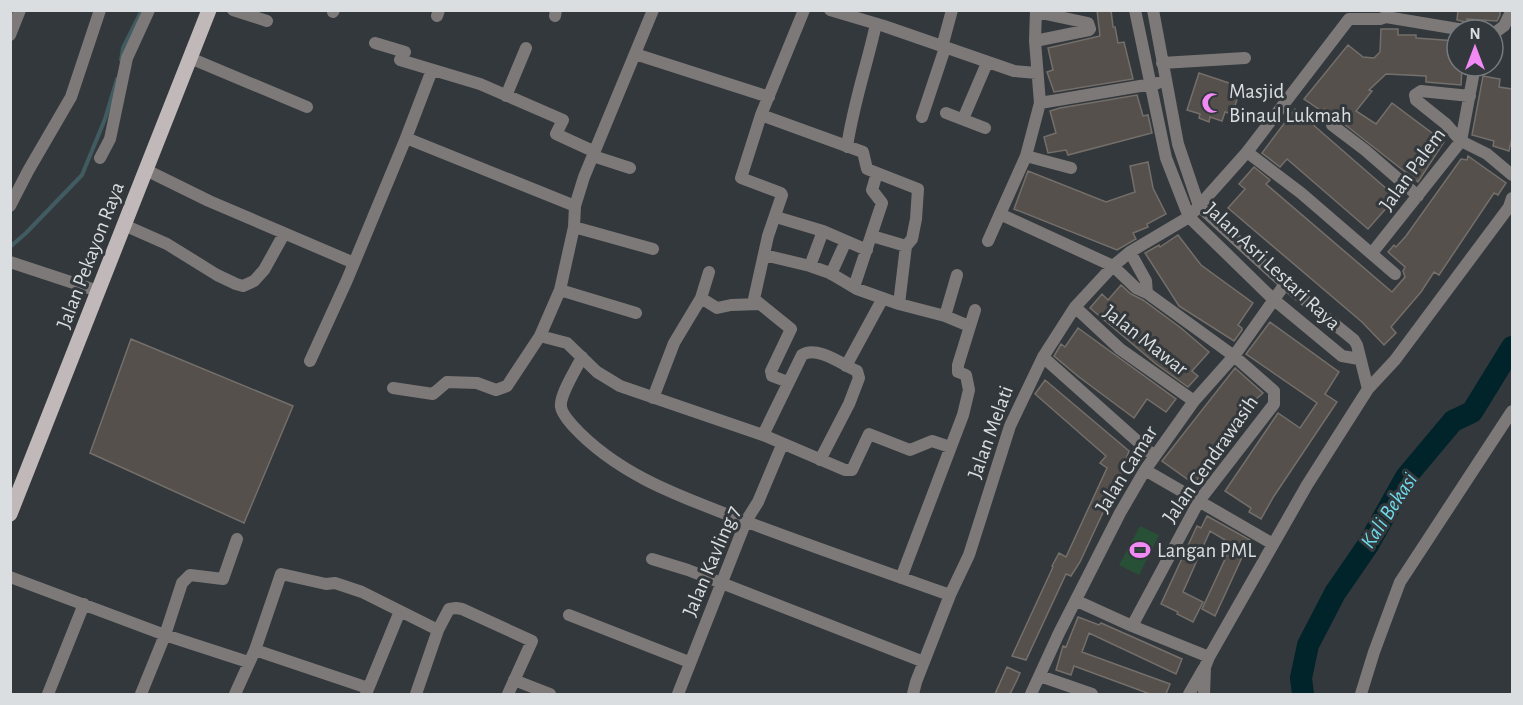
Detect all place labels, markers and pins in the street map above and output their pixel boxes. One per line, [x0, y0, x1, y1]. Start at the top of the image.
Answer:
place label: Masjid Binaul Lukmah [1229, 81, 1352, 126]
mosque icon: Masjid Binaul Lukmah [1200, 91, 1224, 115]
sports icon: Langan PML [1128, 538, 1152, 562]
place label: Langan PML [1157, 540, 1256, 561]

